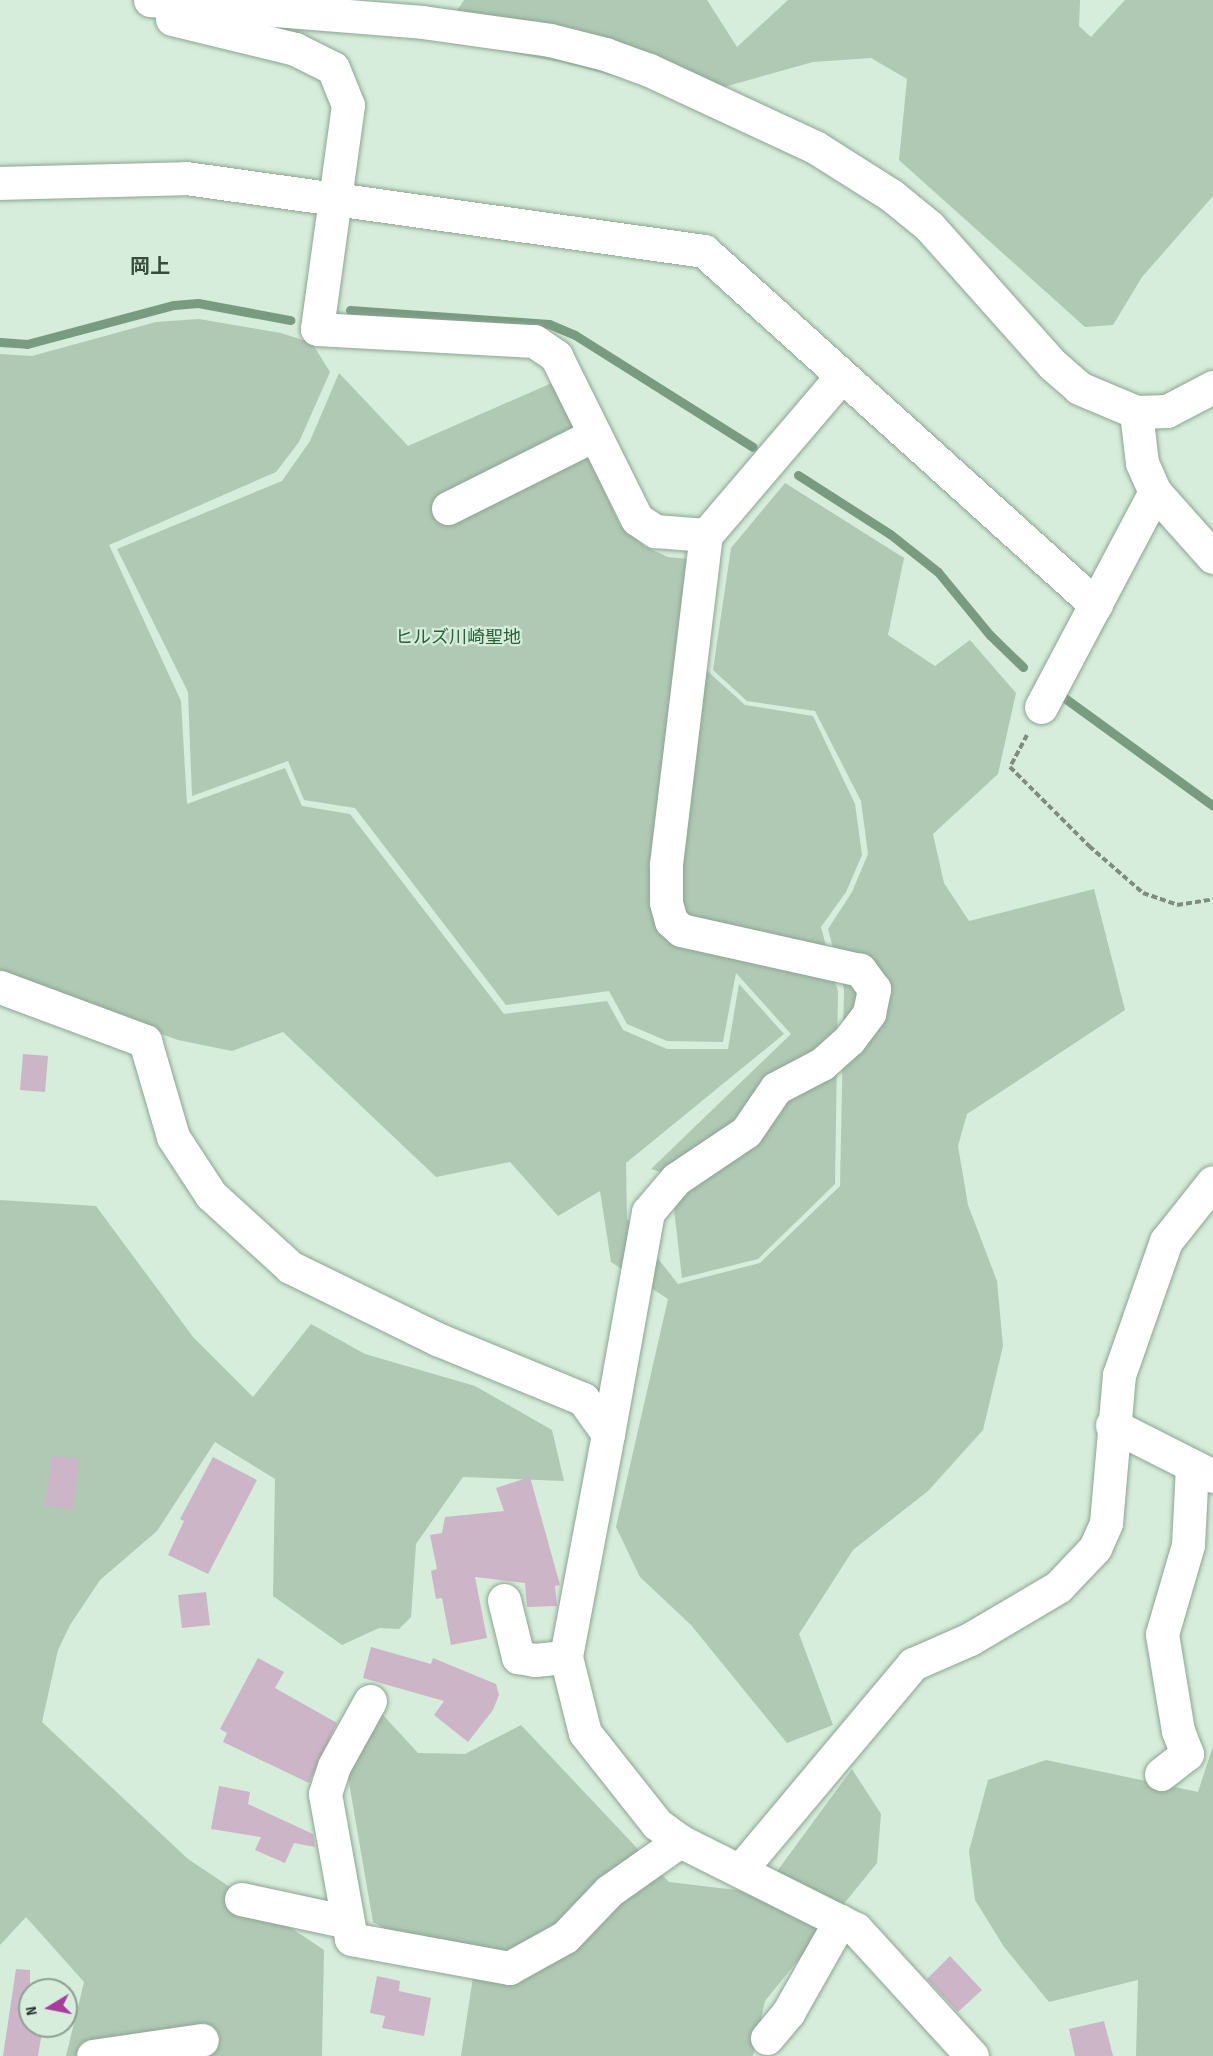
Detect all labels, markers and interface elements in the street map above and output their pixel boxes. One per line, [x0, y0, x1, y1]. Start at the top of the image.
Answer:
district label: 岡上 [130, 255, 170, 279]
park label: ヒルズ川崎聖地 [395, 627, 521, 649]
north arrow [18, 1978, 78, 2038]
text: N [22, 2005, 42, 2017]

